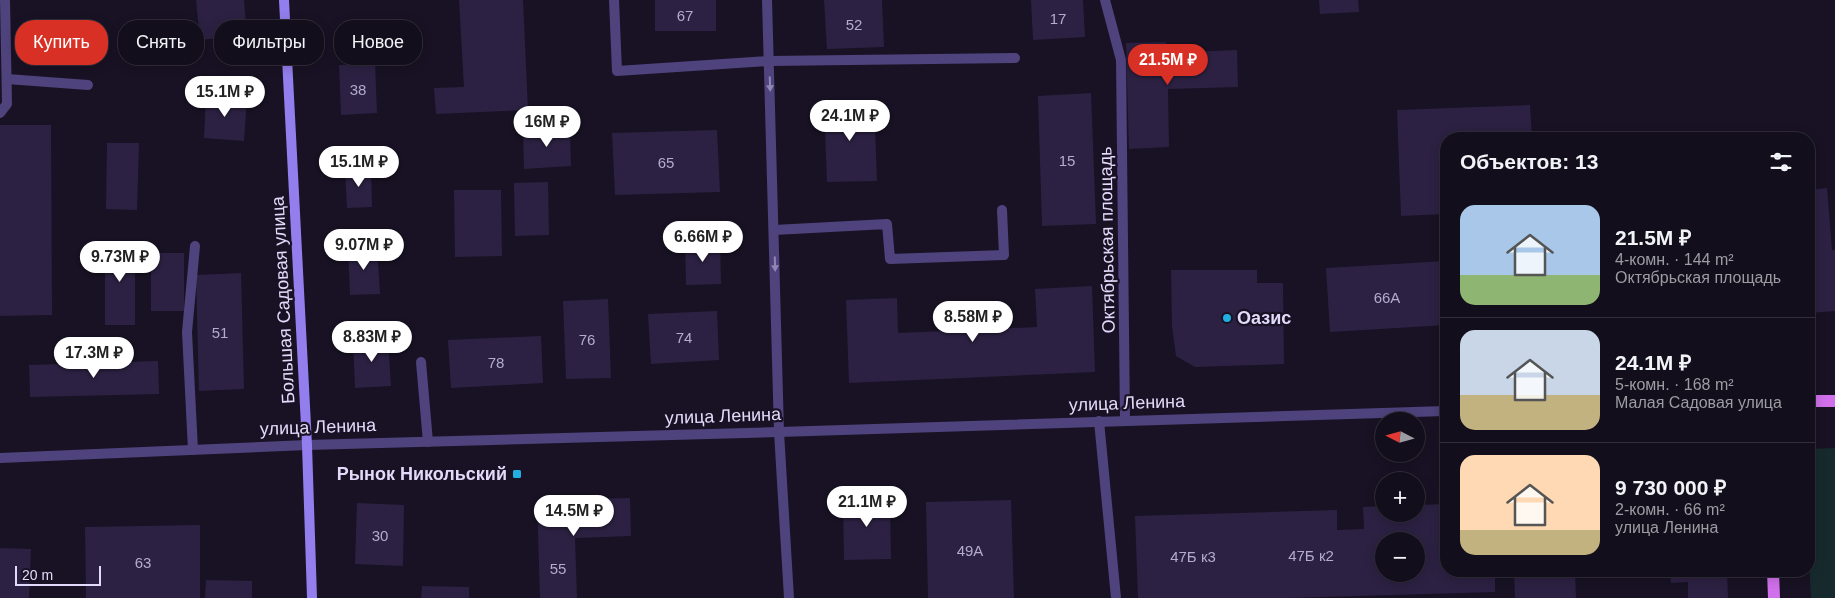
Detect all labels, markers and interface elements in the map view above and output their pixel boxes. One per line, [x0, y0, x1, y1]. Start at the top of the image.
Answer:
house number: 67 [677, 7, 693, 24]
house number: 17 [1050, 10, 1066, 27]
house number: 52 [846, 16, 862, 33]
chip: Купить [15, 20, 108, 65]
chip: Снять [118, 20, 204, 65]
chip: Фильтры [214, 20, 324, 65]
chip: Новое [334, 20, 422, 65]
pin: 21.5M ₽ [1122, 44, 1214, 86]
text: 21.5M ₽ [1139, 51, 1197, 68]
pin: 15.1M ₽ [179, 76, 271, 118]
one-way arrow [766, 76, 774, 92]
house number: 38 [350, 81, 366, 98]
text: 15.1M ₽ [196, 83, 254, 100]
pin: 24.1M ₽ [804, 100, 896, 142]
pin: 16M ₽ [512, 106, 582, 148]
text: 24.1M ₽ [821, 107, 879, 124]
text: 16M ₽ [525, 113, 569, 130]
pin: 15.1M ₽ [313, 146, 405, 188]
street label: Октябрьская площадь [1095, 146, 1119, 334]
icon: filters [1767, 148, 1795, 176]
text: Объектов: 13 [1460, 150, 1598, 173]
house number: 15 [1059, 152, 1075, 169]
text: 15.1M ₽ [330, 153, 388, 170]
house number: 65 [658, 154, 674, 171]
street label: Большая Садовая улица [268, 195, 298, 404]
pin: 6.66M ₽ [657, 220, 749, 263]
icon: home [1500, 225, 1560, 285]
text: 21.5M ₽ [1615, 226, 1691, 249]
pin: 9.07M ₽ [318, 228, 410, 271]
text: 6.66M ₽ [674, 228, 732, 245]
text: 9.07M ₽ [335, 236, 393, 253]
pin: 9.73M ₽ [74, 240, 166, 283]
text: 9.73M ₽ [91, 248, 149, 265]
text: 4-комн. · 144 m² [1615, 251, 1734, 268]
one-way arrow [771, 256, 779, 272]
text: Октябрьская площадь [1615, 269, 1781, 286]
house number: 66А [1374, 289, 1400, 306]
pin: 8.58M ₽ [927, 300, 1019, 343]
text: 8.58M ₽ [944, 308, 1002, 325]
place label: Оазис [1237, 308, 1291, 328]
marker: Оазис [1221, 312, 1233, 324]
pin: 8.83M ₽ [326, 320, 418, 363]
house number: 51 [212, 324, 228, 341]
text: 8.83M ₽ [343, 328, 401, 345]
house number: 74 [676, 329, 692, 346]
house number: 76 [579, 331, 595, 348]
pin: 17.3M ₽ [48, 336, 140, 379]
text: 17.3M ₽ [65, 344, 123, 361]
icon: home [1500, 350, 1560, 410]
text: 24.1M ₽ [1615, 351, 1691, 374]
house number: 78 [488, 354, 504, 371]
text: 5-комн. · 168 m² [1615, 376, 1734, 393]
street label: улица Ленина [1069, 391, 1186, 415]
text: Малая Садовая улица [1615, 394, 1782, 411]
street label: улица Ленина [665, 404, 782, 428]
north arrow [1375, 412, 1425, 462]
map controls [1375, 412, 1425, 582]
street label: улица Ленина [260, 415, 377, 439]
place label: Рынок Никольский [337, 464, 507, 484]
marker: Рынок Никольский [511, 468, 523, 480]
button: + [1375, 472, 1425, 522]
icon: home [1500, 475, 1560, 535]
text: 9 730 000 ₽ [1615, 476, 1726, 499]
pin: 21.1M ₽ [821, 486, 913, 528]
text: 21.1M ₽ [838, 493, 896, 510]
pin: 14.5M ₽ [528, 494, 620, 537]
text: 2-комн. · 66 m² [1615, 501, 1725, 518]
text: 14.5M ₽ [545, 502, 603, 519]
text: улица Ленина [1615, 519, 1718, 536]
house number: 30 [372, 527, 388, 544]
button: − [1375, 532, 1425, 582]
house number: 49А [957, 542, 983, 559]
house number: 47Б к2 [1288, 547, 1334, 564]
house number: 47Б к3 [1170, 548, 1216, 565]
house number: 63 [135, 554, 151, 571]
house number: 55 [550, 560, 566, 577]
scale bar [15, 563, 101, 586]
text: 20 m [22, 567, 53, 583]

